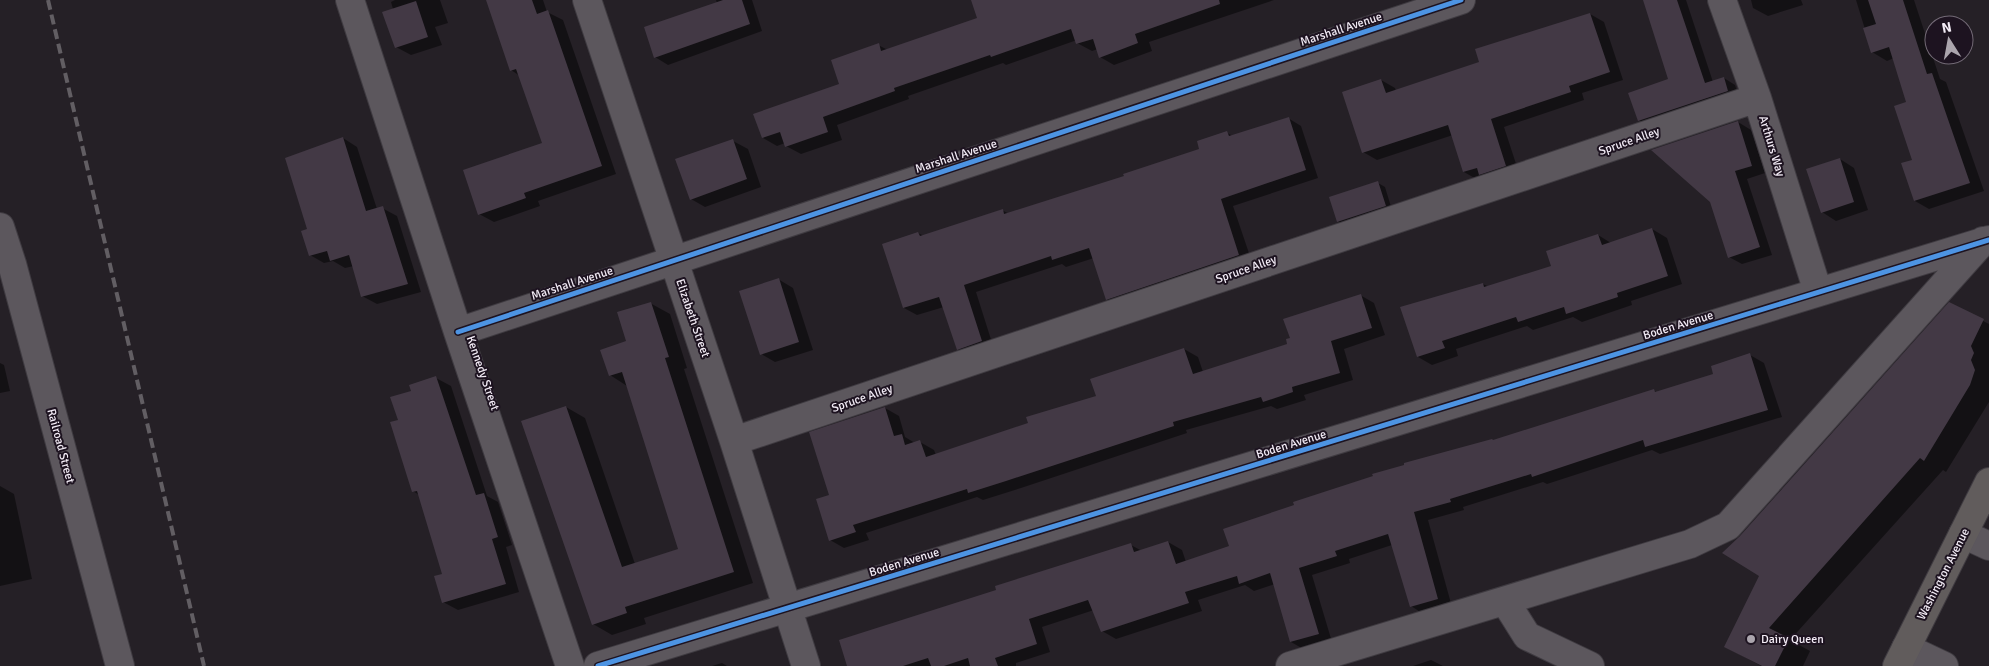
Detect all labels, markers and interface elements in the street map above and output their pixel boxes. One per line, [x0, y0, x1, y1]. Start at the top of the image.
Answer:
street label: Marshall Avenue [1298, 9, 1384, 50]
north arrow [1924, 15, 1974, 65]
text: N [1940, 18, 1953, 37]
street label: Arthurs Way [1755, 114, 1788, 179]
street label: Spruce Alley [1597, 124, 1662, 159]
street label: Marshall Avenue [913, 136, 999, 177]
street label: Spruce Alley [1214, 252, 1279, 287]
street label: Marshall Avenue [529, 263, 615, 304]
street label: Elizabeth Street [672, 277, 713, 359]
street label: Boden Avenue [1641, 308, 1715, 343]
street label: Kennedy Street [463, 334, 502, 412]
street label: Spruce Alley [830, 381, 895, 416]
street label: Railroad Street [43, 407, 78, 485]
street label: Boden Avenue [1254, 427, 1328, 462]
street label: Washington Avenue [1914, 526, 1973, 623]
street label: Boden Avenue [867, 545, 941, 580]
place label: Dairy Queen [1761, 632, 1824, 647]
marker: Dairy Queen [1745, 633, 1757, 645]

